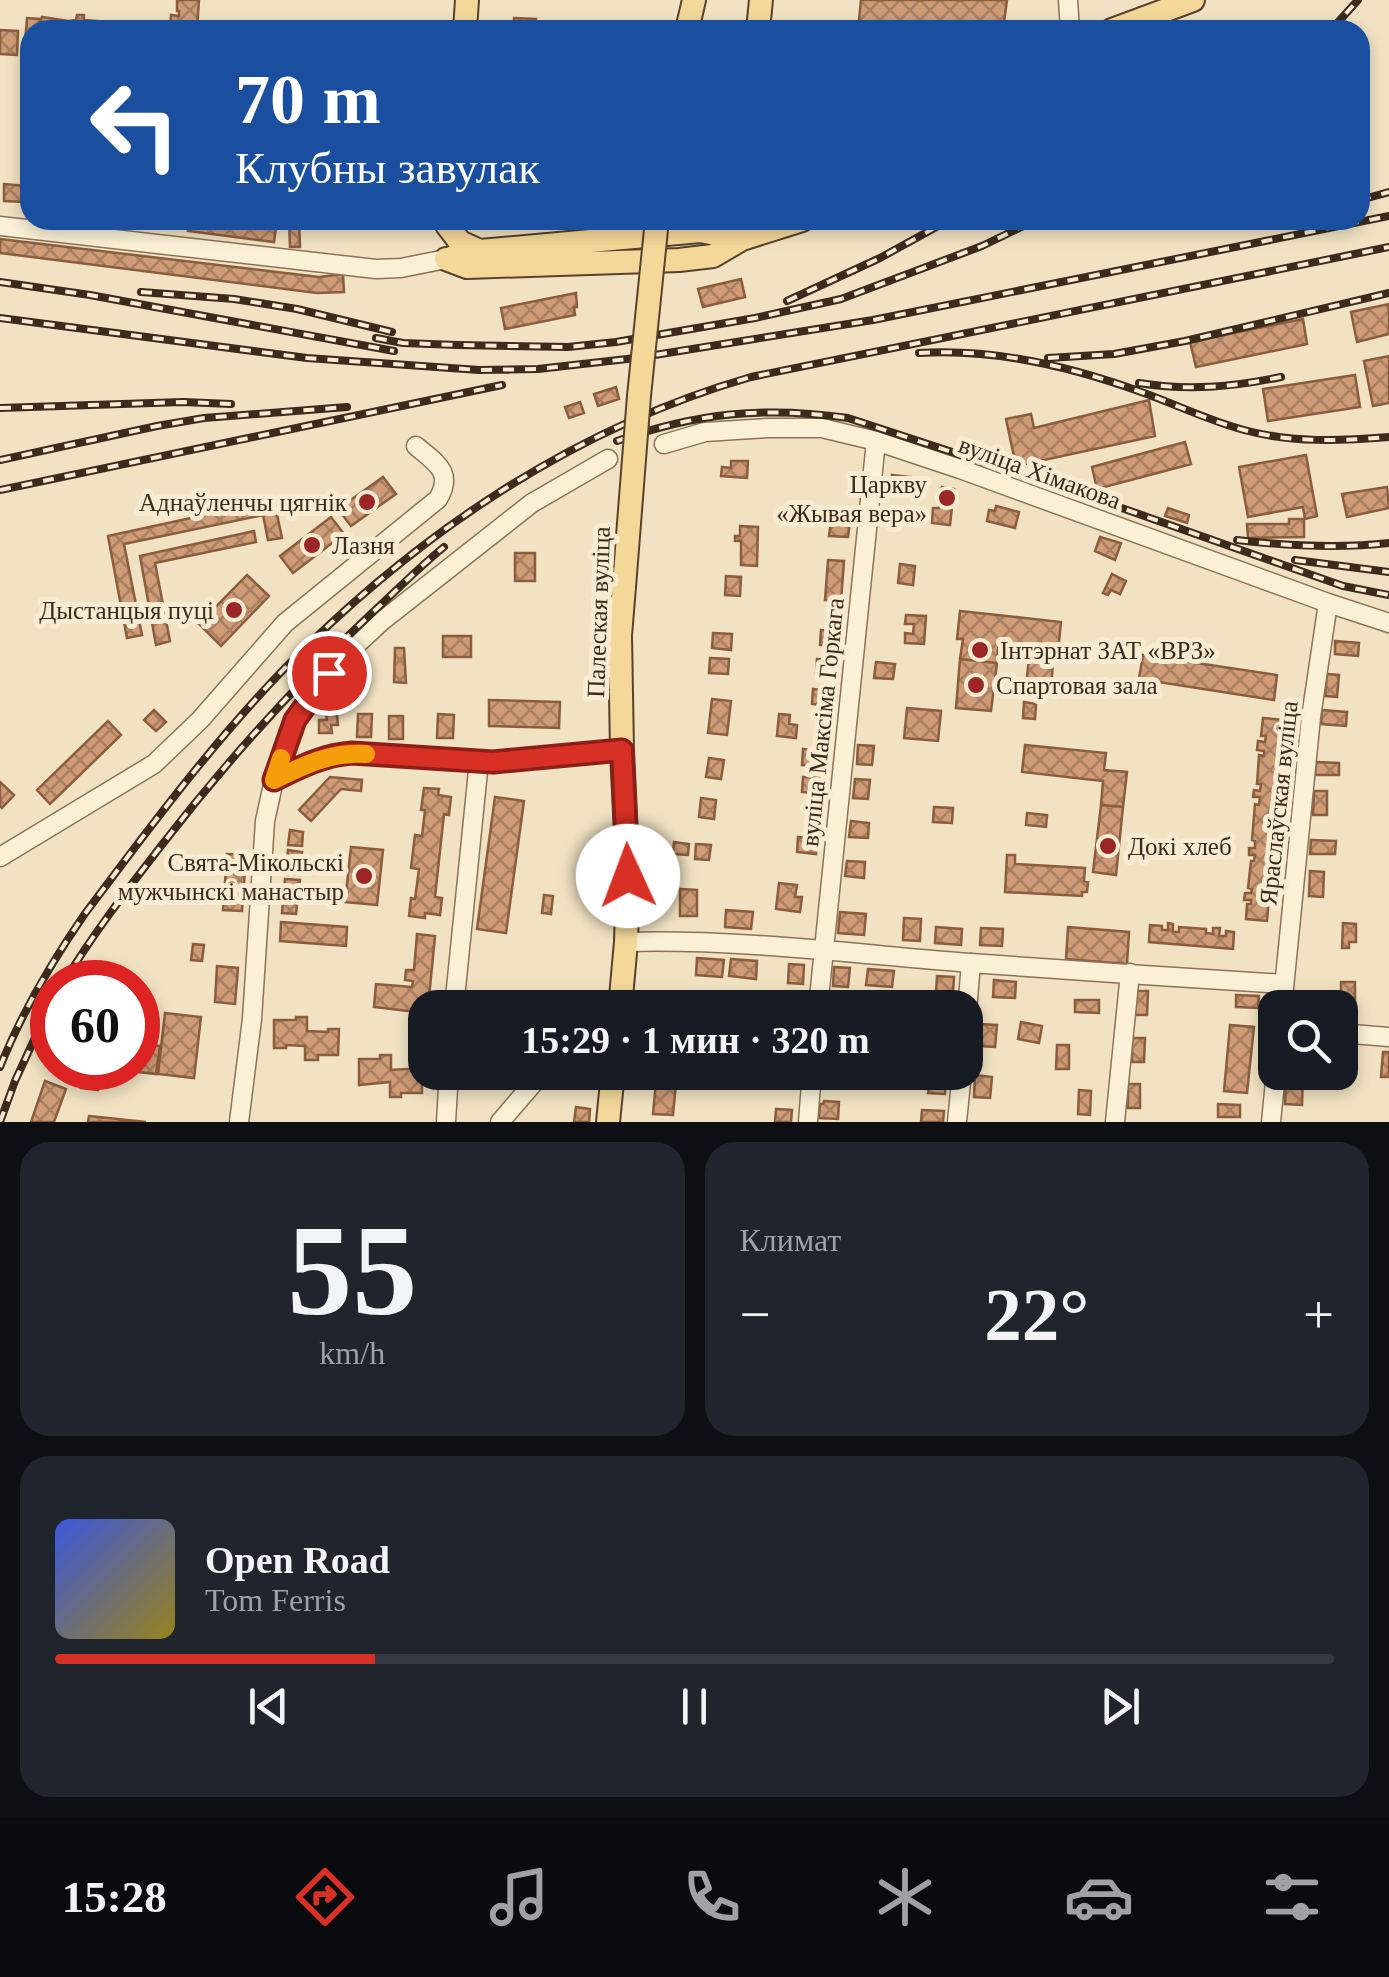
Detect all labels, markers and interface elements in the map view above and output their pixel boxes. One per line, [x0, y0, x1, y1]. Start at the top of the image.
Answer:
icon: left [70, 60, 200, 190]
text: 70 m [235, 61, 381, 138]
text: Клубны завулак [235, 143, 540, 193]
street label: вуліца Хімакова [955, 431, 1124, 514]
place label: Царкву «Жывая вера» [776, 471, 927, 527]
marker: Царкву «Жывая вера» [936, 487, 958, 509]
place label: Аднаўленчы цягнік [139, 489, 348, 516]
marker: Аднаўленчы цягнік [356, 491, 378, 513]
street label: Палеская вуліца [582, 526, 615, 698]
place label: Лазня [332, 532, 395, 559]
marker: Лазня [301, 534, 323, 556]
street label: вуліца Максіма Горкага [796, 596, 849, 848]
place label: Дыстанцыя пуці [39, 597, 214, 624]
marker: Дыстанцыя пуці [223, 599, 245, 621]
pin [287, 631, 372, 716]
place label: Інтэрнат ЗАТ «ВРЗ» [1000, 637, 1216, 664]
marker: Інтэрнат ЗАТ «ВРЗ» [969, 639, 991, 661]
icon: arrive [302, 646, 357, 701]
place label: Спартовая зала [996, 672, 1158, 699]
marker: Спартовая зала [965, 674, 987, 696]
street label: Яраслаўская вуліца [1254, 700, 1303, 907]
position arrow [576, 824, 680, 928]
place label: Докі хлеб [1128, 833, 1232, 860]
marker: Докі хлеб [1097, 835, 1119, 857]
place label: Свята-Мікольскі мужчынскі манастыр [118, 849, 344, 905]
marker: Свята-Мікольскі мужчынскі манастыр [353, 865, 375, 887]
speed limit sign: 60 [30, 960, 160, 1090]
map controls [1258, 990, 1358, 1090]
button: search [1258, 990, 1358, 1090]
text: 15:29 · 1 мин · 320 m [521, 1019, 870, 1061]
text: 55 [287, 1198, 417, 1342]
text: Климат [740, 1222, 841, 1258]
text: 22° [984, 1273, 1089, 1356]
text: − [740, 1284, 771, 1345]
text: + [1303, 1284, 1334, 1345]
text: km/h [319, 1335, 385, 1371]
text: Open Road [205, 1539, 390, 1581]
text: Tom Ferris [205, 1582, 346, 1618]
icon: previous [241, 1679, 296, 1734]
icon: pause [667, 1679, 722, 1734]
icon: next [1093, 1679, 1148, 1734]
icon: directions [290, 1862, 360, 1932]
icon: music [484, 1862, 554, 1932]
icon: phone [677, 1862, 747, 1932]
icon: climate [870, 1862, 940, 1932]
icon: car [1064, 1862, 1134, 1932]
icon: filters [1257, 1862, 1327, 1932]
text: 15:28 [62, 1872, 167, 1922]

